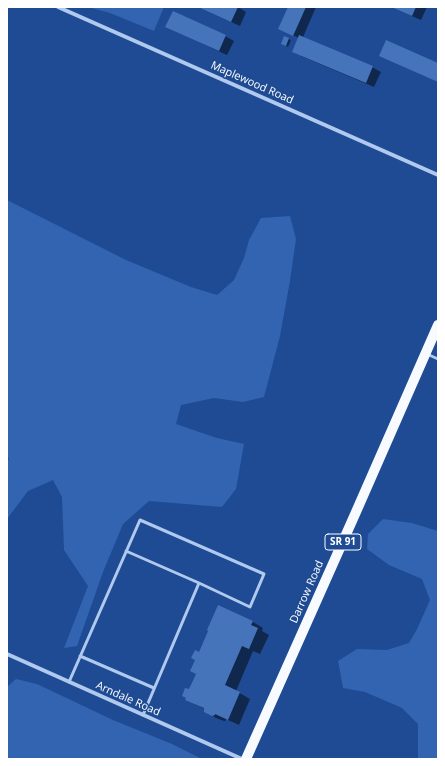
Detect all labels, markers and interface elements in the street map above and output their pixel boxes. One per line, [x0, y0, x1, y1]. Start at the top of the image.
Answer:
street label: Maplewood Road [209, 59, 295, 107]
road number: SR 91 [325, 534, 361, 550]
street label: Darrow Road [287, 559, 327, 625]
street label: Arndale Road [94, 679, 162, 719]

